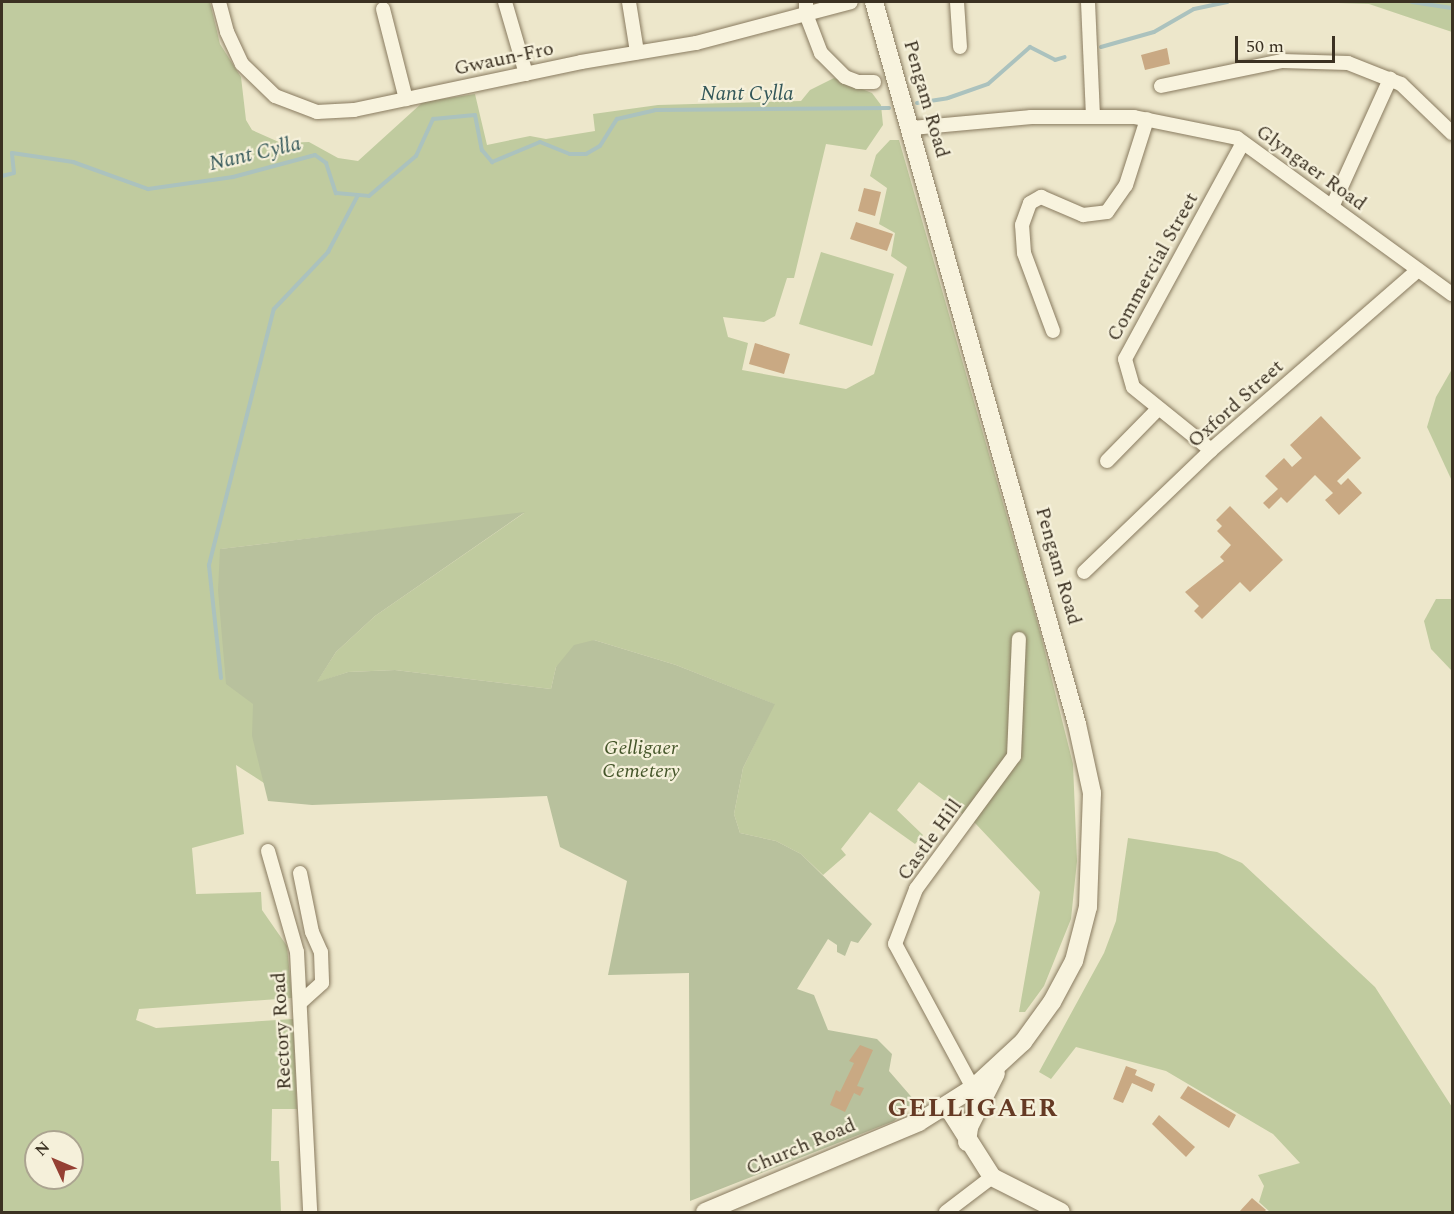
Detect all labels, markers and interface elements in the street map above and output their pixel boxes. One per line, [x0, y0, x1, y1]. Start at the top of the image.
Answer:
scale bar [1238, 24, 1338, 62]
text: 50 m [1246, 33, 1284, 60]
street label: Gwaun-Fro [452, 37, 556, 81]
street label: Pengam Road [898, 37, 954, 161]
water label: Nant Cylla [700, 81, 794, 107]
street label: Glyngaer Road [1251, 120, 1371, 216]
water label: Nant Cylla [207, 131, 303, 177]
street label: Commercial Street [1102, 188, 1204, 346]
street label: Oxford Street [1183, 355, 1289, 453]
street label: Pengam Road [1030, 504, 1086, 628]
park label: Gelligaer Cemetery [602, 737, 680, 784]
street label: Castle Hill [892, 795, 968, 885]
street label: Rectory Road [267, 971, 297, 1091]
district label: GELLIGAER [887, 1093, 1059, 1125]
street label: Church Road [743, 1113, 859, 1181]
north arrow [24, 1130, 84, 1190]
text: N [29, 1136, 56, 1162]

